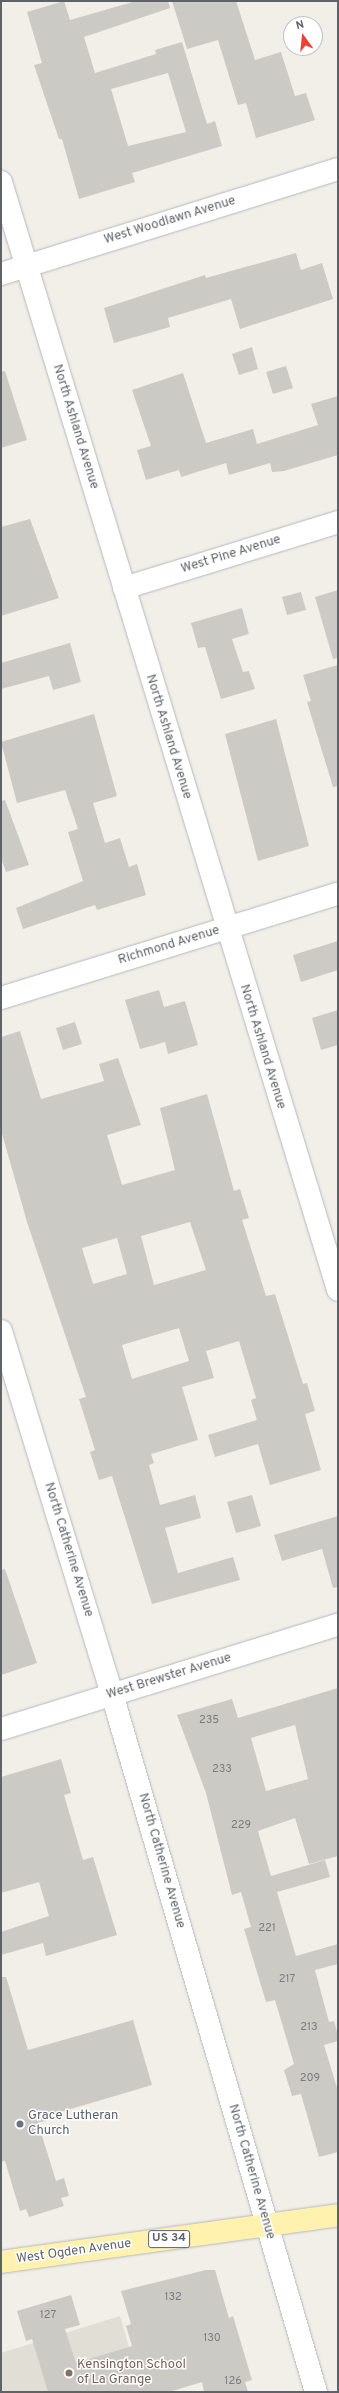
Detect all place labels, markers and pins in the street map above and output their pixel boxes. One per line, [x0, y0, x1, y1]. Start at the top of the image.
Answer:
place label: Grace Lutheran Church [28, 2109, 118, 2140]
marker: Grace Lutheran Church [15, 2119, 25, 2129]
place label: Kensington School of La Grange [77, 2358, 186, 2389]
marker: Kensington School of La Grange [64, 2368, 74, 2378]

